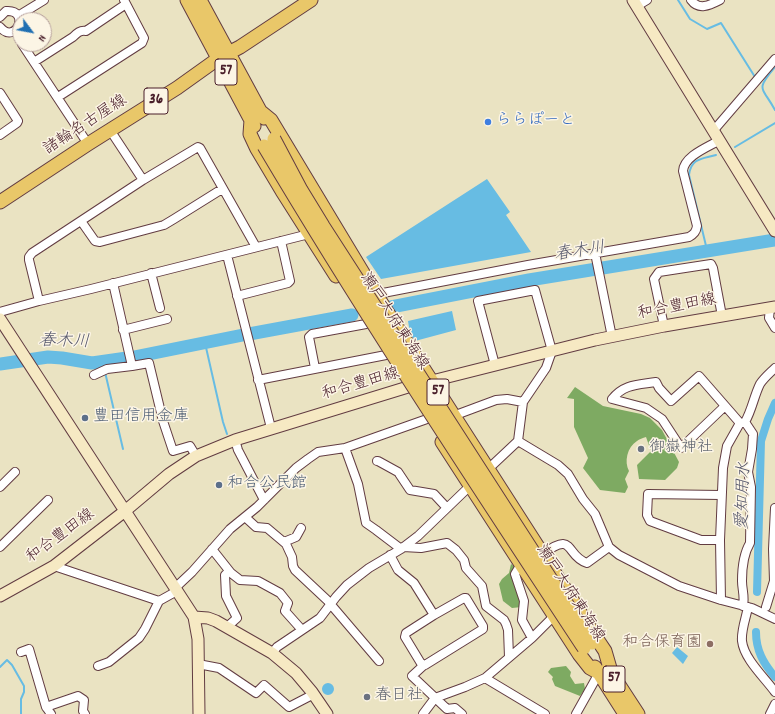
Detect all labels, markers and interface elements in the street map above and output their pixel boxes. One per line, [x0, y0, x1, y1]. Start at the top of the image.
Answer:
north arrow [12, 12, 52, 52]
text: N [33, 31, 50, 44]
road number: 57 [215, 59, 237, 85]
road number: 36 [144, 88, 168, 114]
street label: 諸輪名古屋線 [41, 92, 131, 160]
place label: ららぽーと [496, 112, 575, 132]
marker: ららぽーと [483, 117, 493, 127]
water label: 春木川 [553, 239, 607, 267]
street label: 瀬戸大府東海線 [354, 270, 432, 374]
street label: 和合豊田線 [636, 291, 718, 325]
water label: 春木川 [38, 332, 90, 354]
street label: 和合豊田線 [320, 365, 402, 405]
road number: 57 [427, 379, 449, 405]
place label: 豊田信用金庫 [93, 408, 189, 428]
marker: 豊田信用金庫 [80, 413, 90, 423]
place label: 御嶽神社 [649, 439, 713, 459]
marker: 御嶽神社 [636, 444, 646, 454]
water label: 愛知用水 [734, 462, 756, 530]
place label: 和合公民館 [227, 475, 307, 495]
marker: 和合公民館 [214, 480, 224, 490]
street label: 和合豊田線 [23, 506, 99, 568]
street label: 瀬戸大府東海線 [530, 542, 608, 646]
place label: 和合保育園 [622, 634, 702, 654]
marker: 和合保育園 [705, 639, 715, 649]
road number: 57 [603, 666, 625, 692]
place label: 春日社 [375, 687, 423, 707]
marker: 春日社 [362, 692, 372, 702]

